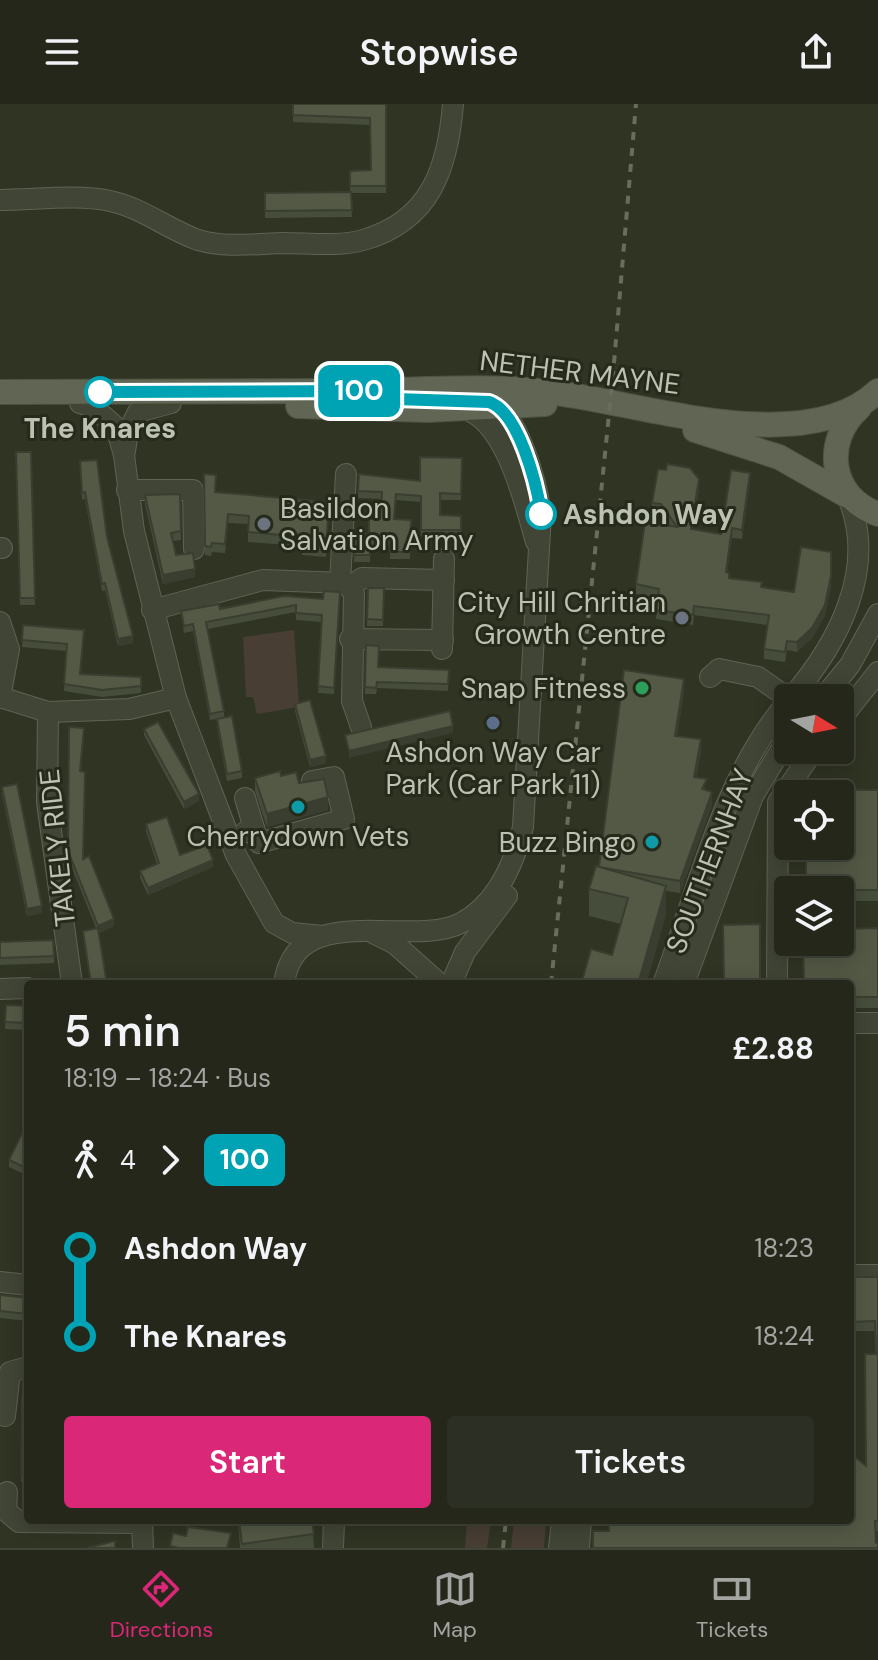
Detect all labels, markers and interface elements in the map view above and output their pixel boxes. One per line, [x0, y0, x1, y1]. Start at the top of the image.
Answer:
text: Stopwise [359, 29, 519, 76]
icon: menu [40, 30, 84, 74]
icon: share [794, 30, 838, 74]
street label: NETHER MAYNE [478, 342, 682, 403]
line badge: 100 [313, 365, 405, 417]
text: 100 [334, 372, 384, 409]
marker: The Knares [85, 377, 115, 407]
place label: The Knares [24, 410, 176, 447]
place label: Basildon Salvation Army [280, 490, 473, 559]
place label: Ashdon Way [563, 496, 734, 533]
marker: Ashdon Way [526, 499, 556, 529]
marker: Basildon Salvation Army [255, 515, 273, 533]
place label: City Hill Chritian Growth Centre [457, 584, 666, 653]
marker: City Hill Chritian Growth Centre [673, 609, 691, 627]
place label: Snap Fitness [461, 670, 626, 707]
marker: Snap Fitness [633, 679, 651, 697]
north arrow [774, 684, 854, 764]
map controls [774, 684, 854, 956]
marker: Ashdon Way Car Park (Car Park 11) [484, 714, 502, 732]
place label: Ashdon Way Car Park (Car Park 11) [385, 734, 601, 803]
street label: SOUTHERNHAY [657, 764, 762, 959]
street label: TAKELY RIDE [31, 767, 84, 929]
button: locate [774, 780, 854, 860]
marker: Cherrydown Vets [289, 798, 307, 816]
place label: Cherrydown Vets [187, 818, 409, 855]
place label: Buzz Bingo [499, 824, 636, 861]
marker: Buzz Bingo [643, 833, 661, 851]
button: layers [774, 876, 854, 956]
text: 5 min [64, 1002, 181, 1060]
text: £2.88 [732, 1029, 814, 1068]
text: 18:19 – 18:24 · Bus [64, 1061, 271, 1095]
icon: walk [64, 1138, 108, 1182]
icon: forward [148, 1138, 192, 1182]
text: 100 [220, 1141, 269, 1178]
text: 4 [120, 1143, 136, 1177]
text: Ashdon Way [124, 1229, 307, 1268]
text: 18:23 [754, 1231, 814, 1265]
text: The Knares [124, 1317, 287, 1356]
text: 18:24 [755, 1319, 814, 1353]
button: Start [64, 1416, 431, 1508]
button: Tickets [447, 1416, 814, 1508]
tab: Directions [110, 1567, 213, 1644]
tab: Map [432, 1567, 477, 1644]
tab: Tickets [696, 1567, 768, 1644]

